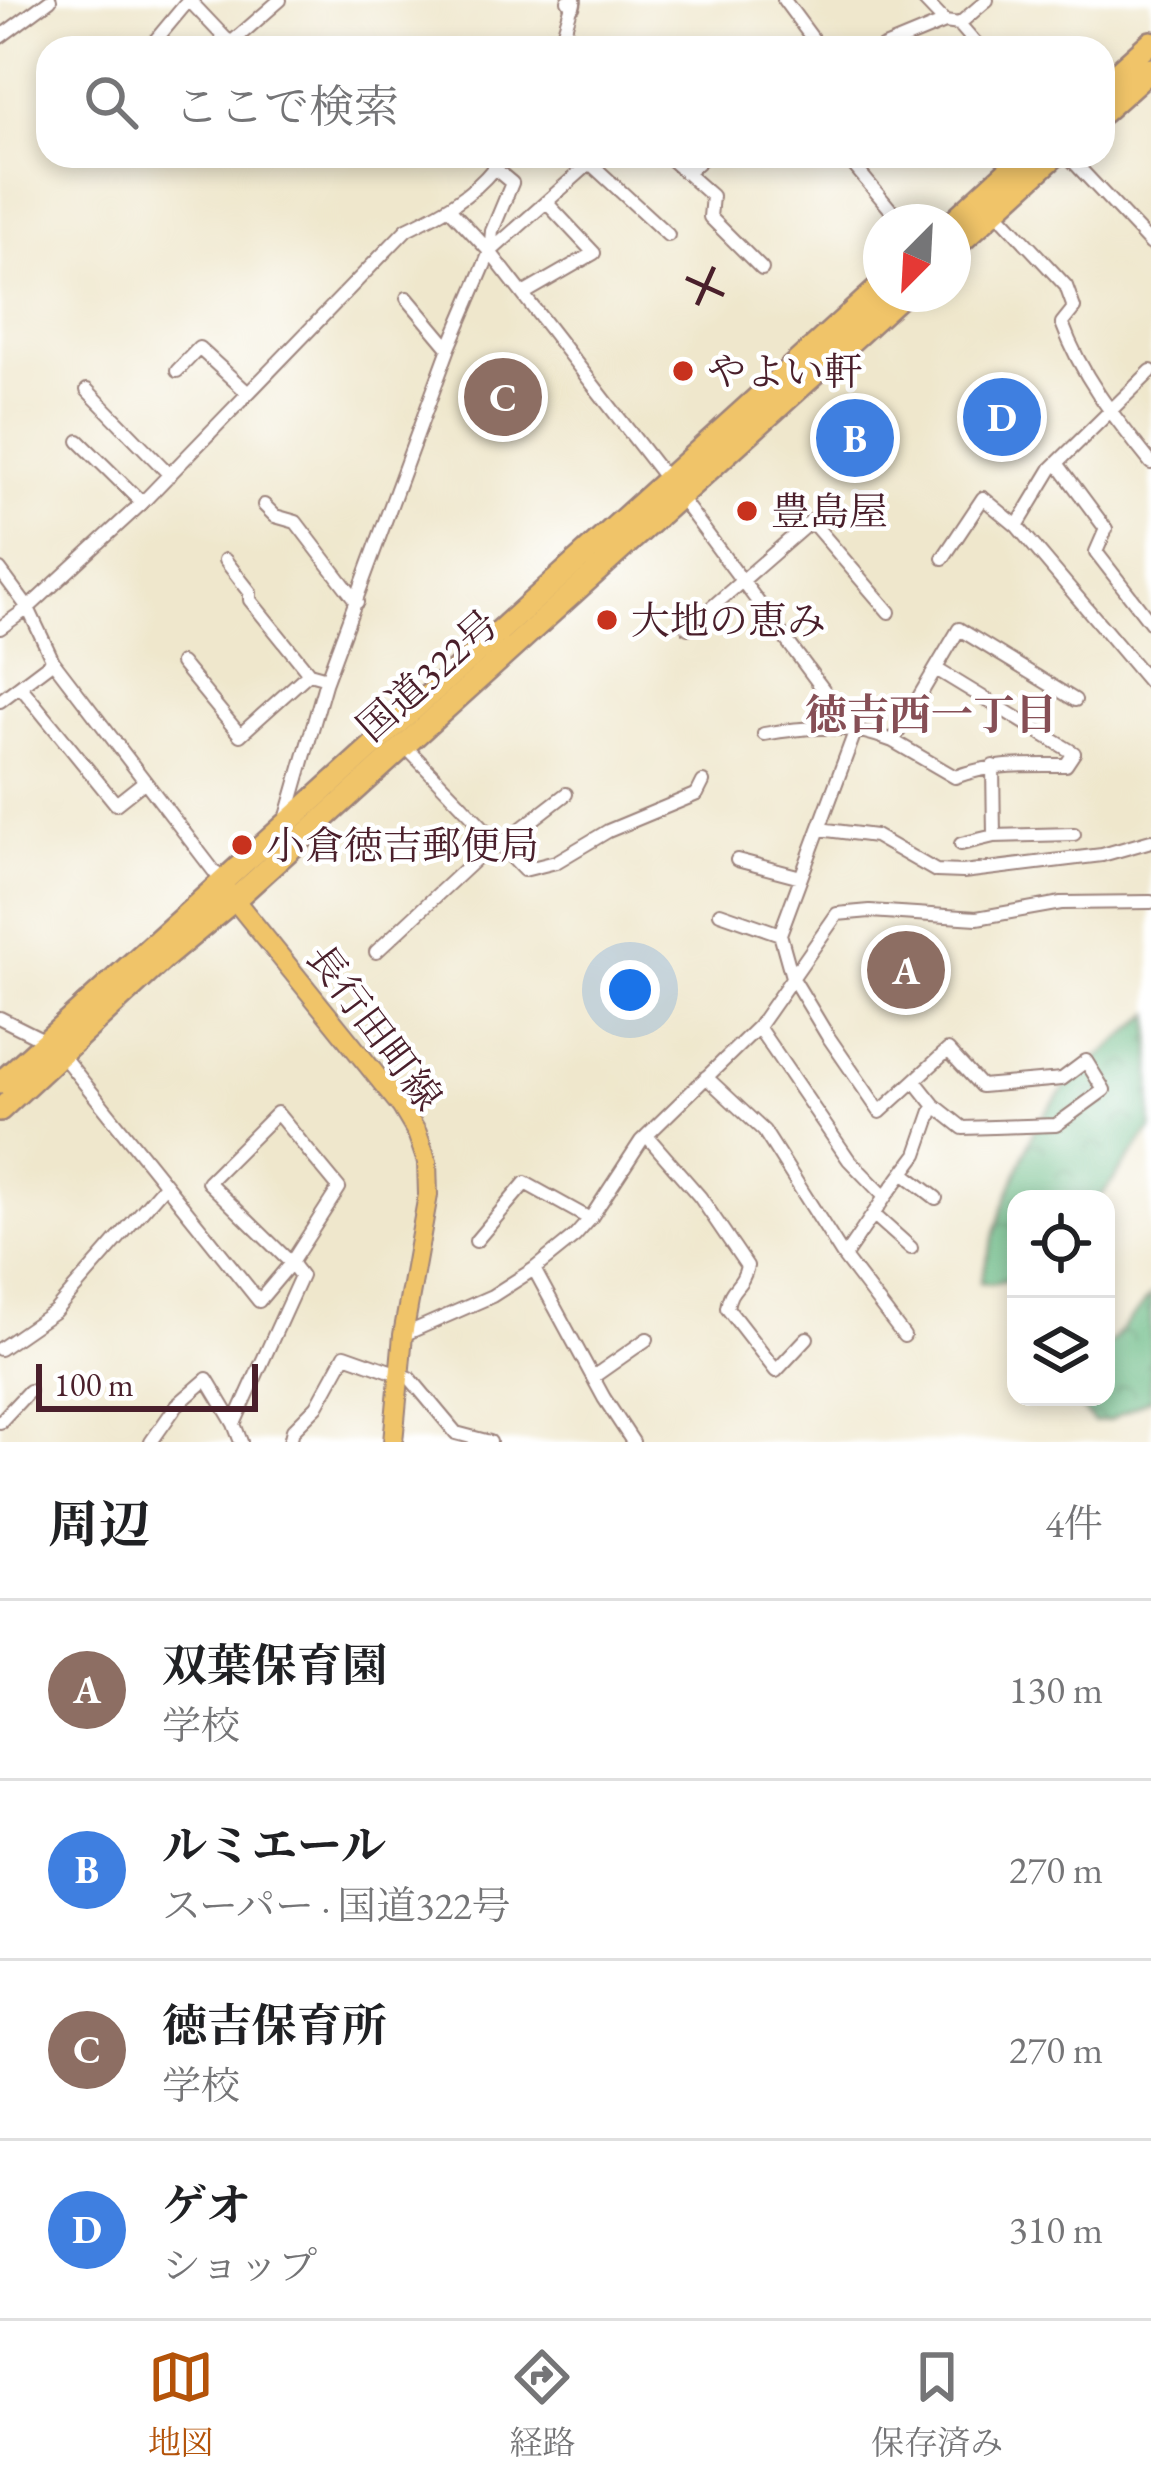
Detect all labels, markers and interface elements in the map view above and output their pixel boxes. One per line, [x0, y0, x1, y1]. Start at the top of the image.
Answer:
search box [36, 36, 1115, 168]
icon: search [78, 69, 144, 135]
text: ここで検索 [174, 77, 399, 135]
north arrow [863, 204, 971, 312]
place label: やよい軒 [707, 346, 863, 397]
pin: C [464, 352, 542, 442]
marker: やよい軒 [670, 358, 696, 384]
pin: D [963, 372, 1041, 462]
pin: B [816, 393, 894, 483]
place label: 豊島屋 [771, 486, 888, 537]
marker: 豊島屋 [734, 498, 760, 524]
place label: 大地の恵み [631, 595, 826, 646]
street label: 国道322号 [346, 598, 509, 752]
marker: 大地の恵み [594, 607, 620, 633]
district label: 徳吉西一丁目 [805, 687, 1057, 742]
place label: 小倉徳吉郵便局 [266, 820, 539, 871]
marker: 小倉徳吉郵便局 [229, 832, 255, 858]
pin: A [867, 925, 945, 1015]
street label: 長行田町線 [296, 934, 454, 1121]
your location [600, 960, 660, 1020]
map controls [1007, 1190, 1115, 1406]
button: locate [1007, 1190, 1115, 1298]
button: layers [1007, 1298, 1115, 1406]
scale bar [36, 1358, 258, 1411]
text: 100 m [54, 1363, 134, 1406]
text: 周辺 [48, 1491, 150, 1557]
text: 4件 [1045, 1498, 1103, 1549]
text: 双葉保育園 [162, 1636, 387, 1694]
text: A [73, 1664, 101, 1715]
text: 130 m [1009, 1664, 1103, 1715]
text: 学校 [162, 1700, 240, 1751]
text: ルミエール [162, 1816, 386, 1874]
text: B [75, 1844, 99, 1895]
text: 270 m [1009, 1844, 1103, 1895]
text: スーパー · 国道322号 [162, 1880, 511, 1931]
text: 徳吉保育所 [162, 1996, 387, 2054]
text: C [73, 2024, 101, 2075]
text: 270 m [1009, 2024, 1103, 2075]
text: 学校 [162, 2060, 240, 2111]
text: ゲオ [162, 2176, 251, 2234]
text: D [72, 2204, 102, 2255]
text: 310 m [1009, 2204, 1103, 2255]
text: ショップ [162, 2240, 317, 2291]
tab: 地図 [148, 2344, 214, 2464]
tab: 経路 [509, 2344, 575, 2464]
tab: 保存済み [871, 2344, 1003, 2464]

